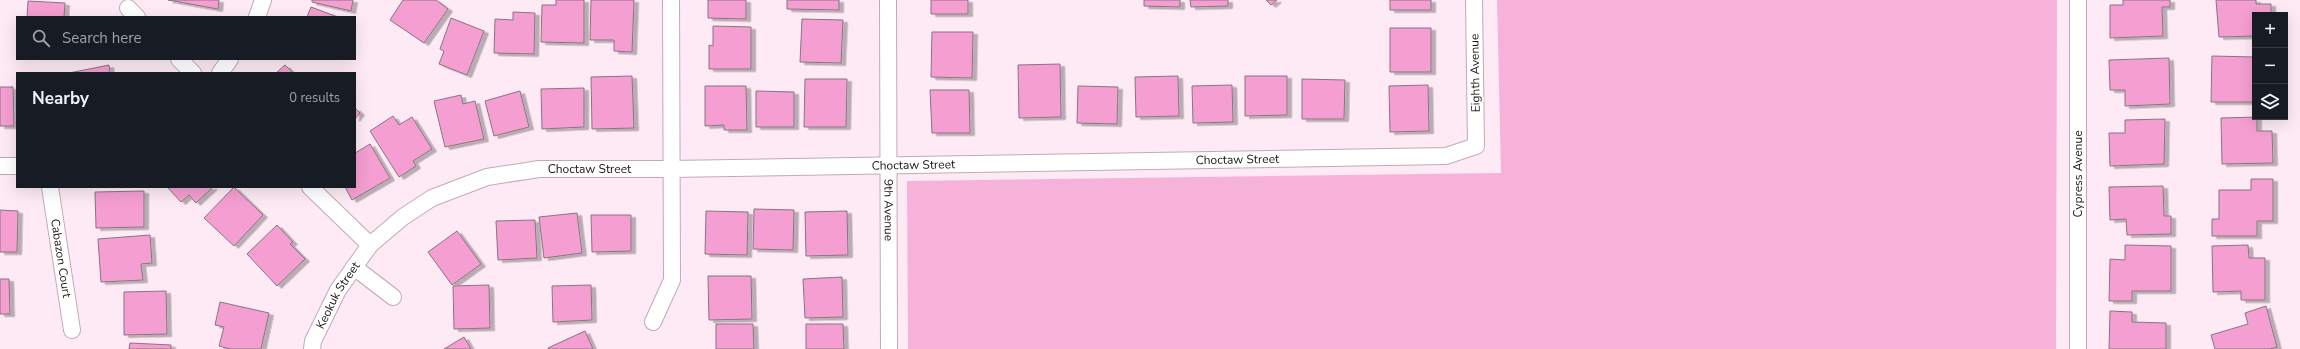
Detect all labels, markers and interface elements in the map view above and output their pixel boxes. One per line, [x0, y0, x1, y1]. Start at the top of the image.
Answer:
map controls [2252, 12, 2288, 120]
button: + [2252, 12, 2288, 48]
search box [16, 16, 356, 60]
icon: search [30, 27, 52, 49]
text: Search here [62, 28, 142, 48]
street label: Eighth Avenue [1466, 34, 1484, 112]
button: − [2252, 48, 2288, 84]
button: layers [2252, 84, 2288, 120]
text: Nearby [32, 87, 89, 110]
text: 0 results [289, 89, 340, 107]
street label: Cypress Avenue [2070, 130, 2086, 218]
street label: Choctaw Street [1195, 151, 1280, 168]
street label: Choctaw Street [872, 156, 956, 174]
street label: Choctaw Street [548, 161, 632, 177]
street label: 9th Avenue [881, 179, 897, 241]
street label: Cabazon Court [47, 218, 75, 300]
street label: Keokuk Street [312, 258, 364, 332]

